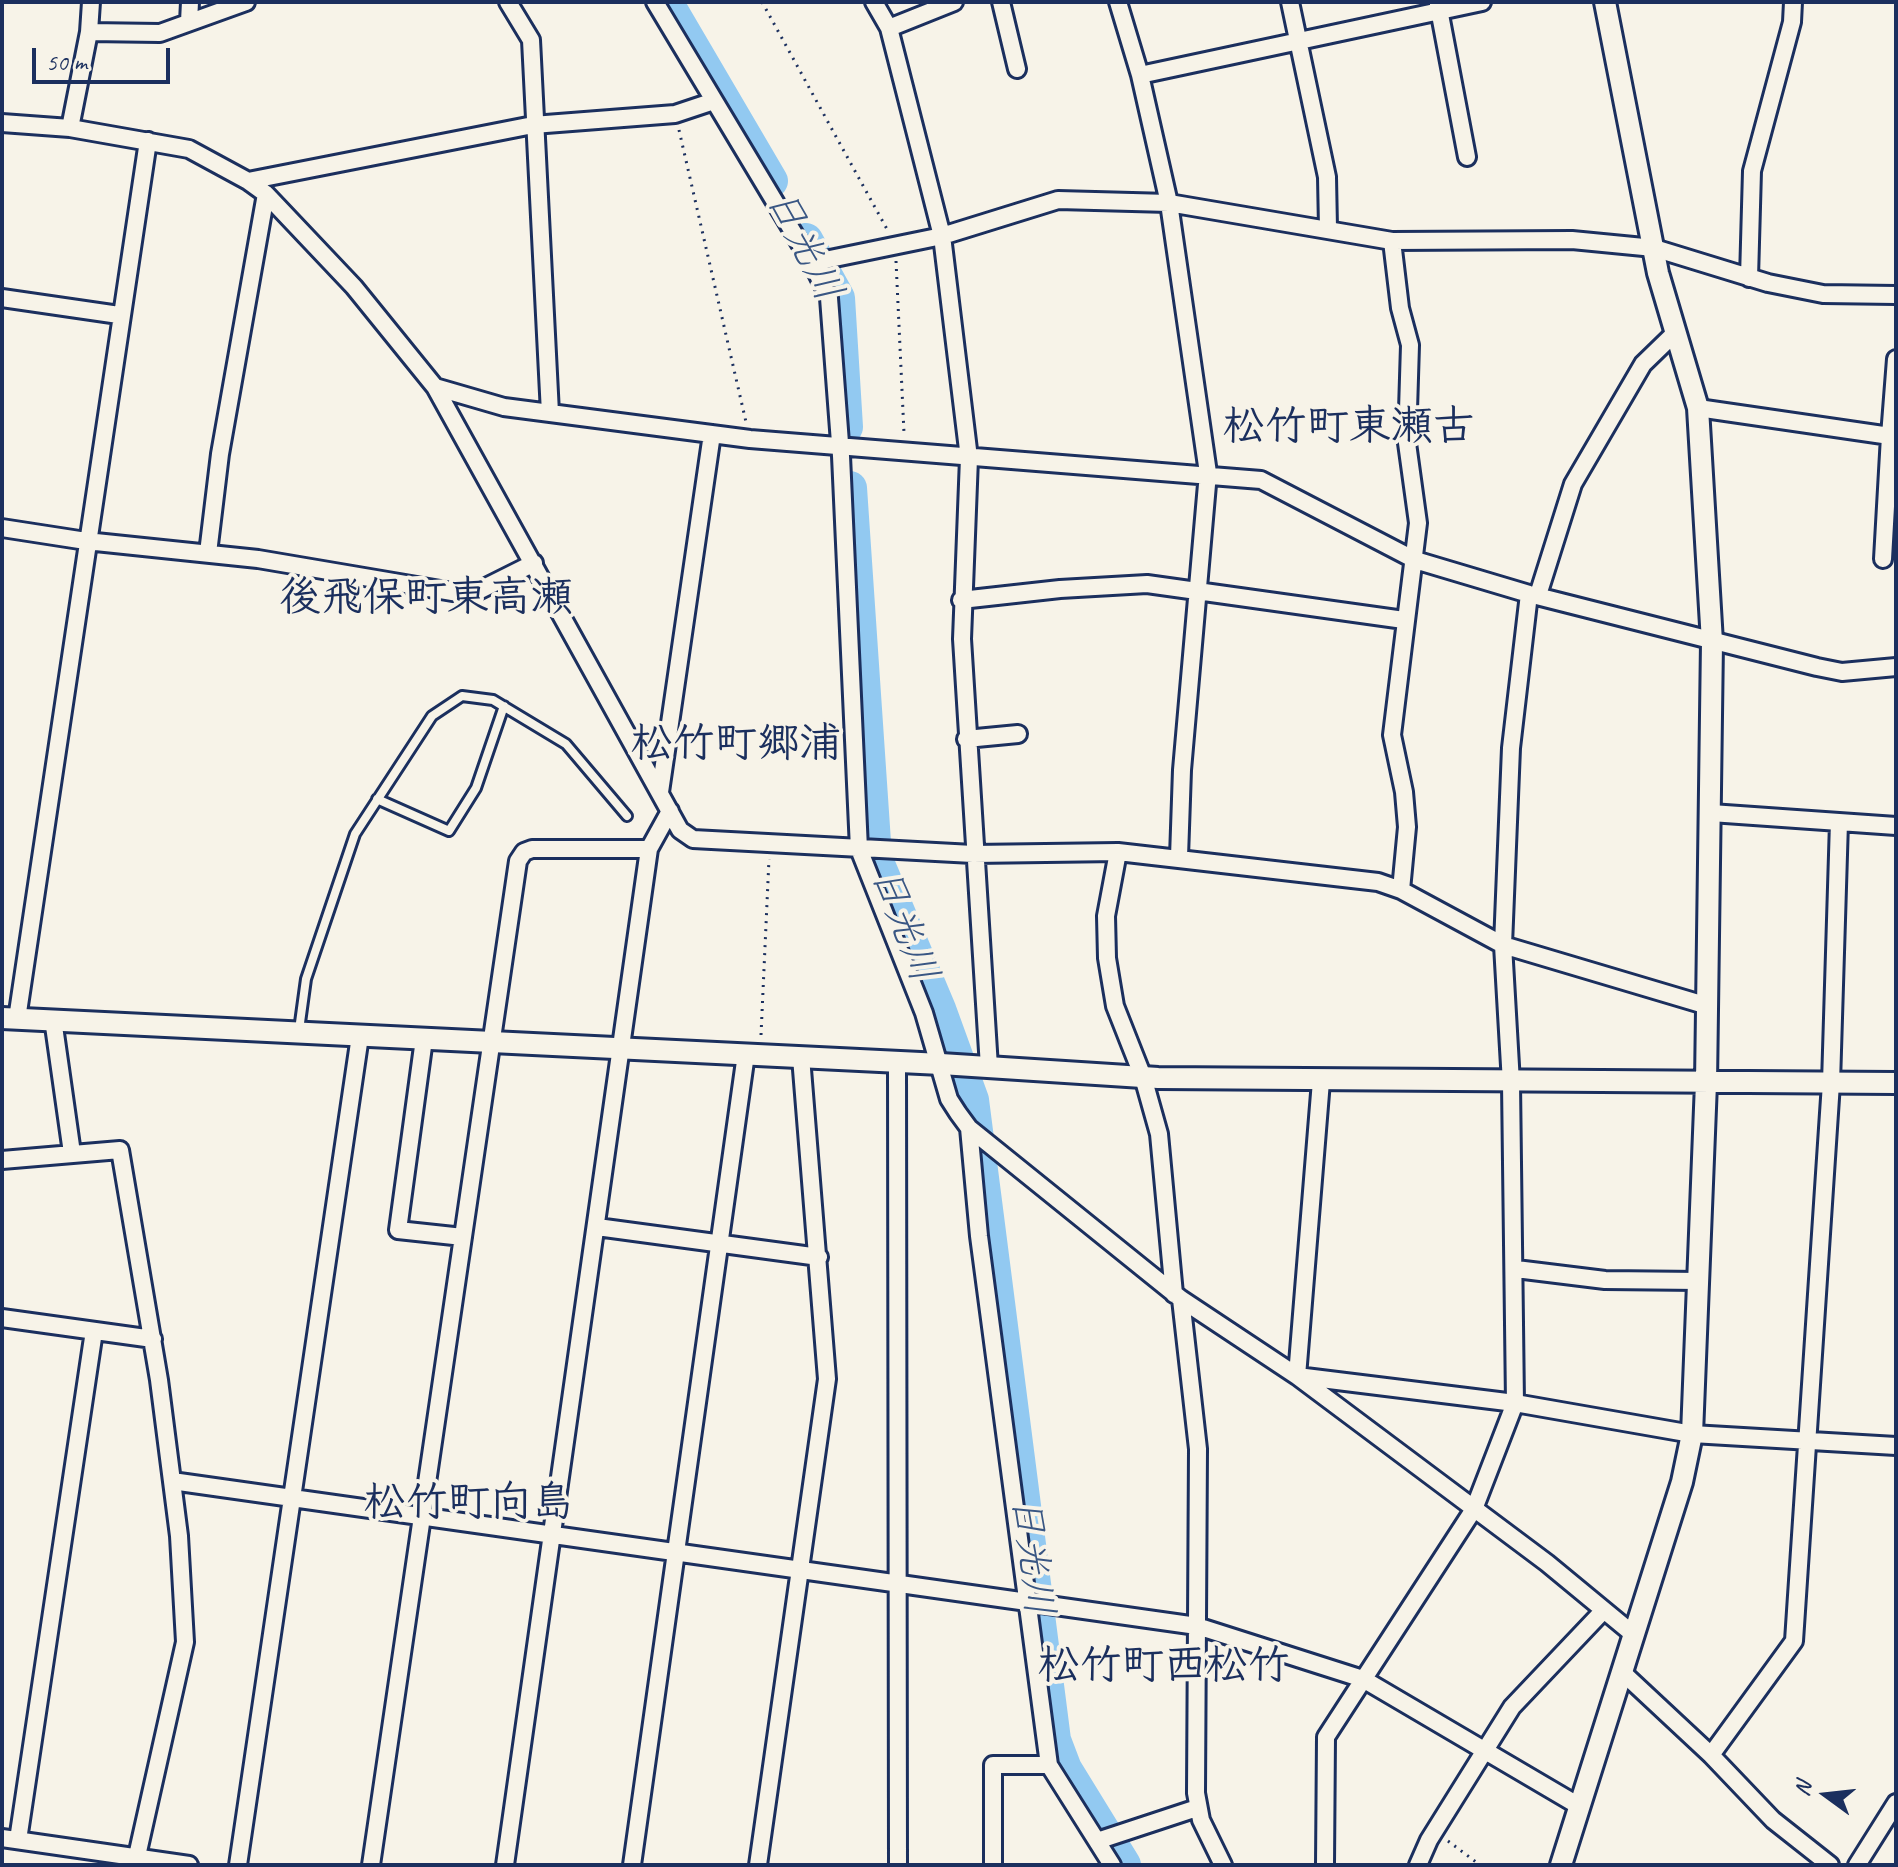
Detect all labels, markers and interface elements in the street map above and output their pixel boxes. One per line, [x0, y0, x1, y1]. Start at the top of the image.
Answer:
scale bar [36, 32, 174, 82]
text: 50 m [46, 47, 87, 77]
water label: 日光川 [754, 182, 852, 310]
district label: 松竹町東瀬古 [1223, 403, 1475, 453]
district label: 後飛保町東高瀬 [279, 574, 573, 624]
district label: 松竹町郷浦 [631, 720, 841, 770]
water label: 日光川 [859, 860, 947, 990]
district label: 松竹町向島 [364, 1479, 574, 1529]
water label: 日光川 [1000, 1494, 1062, 1618]
district label: 松竹町西松竹 [1038, 1642, 1290, 1692]
north arrow [1786, 1755, 1866, 1835]
text: N [1788, 1779, 1818, 1799]

